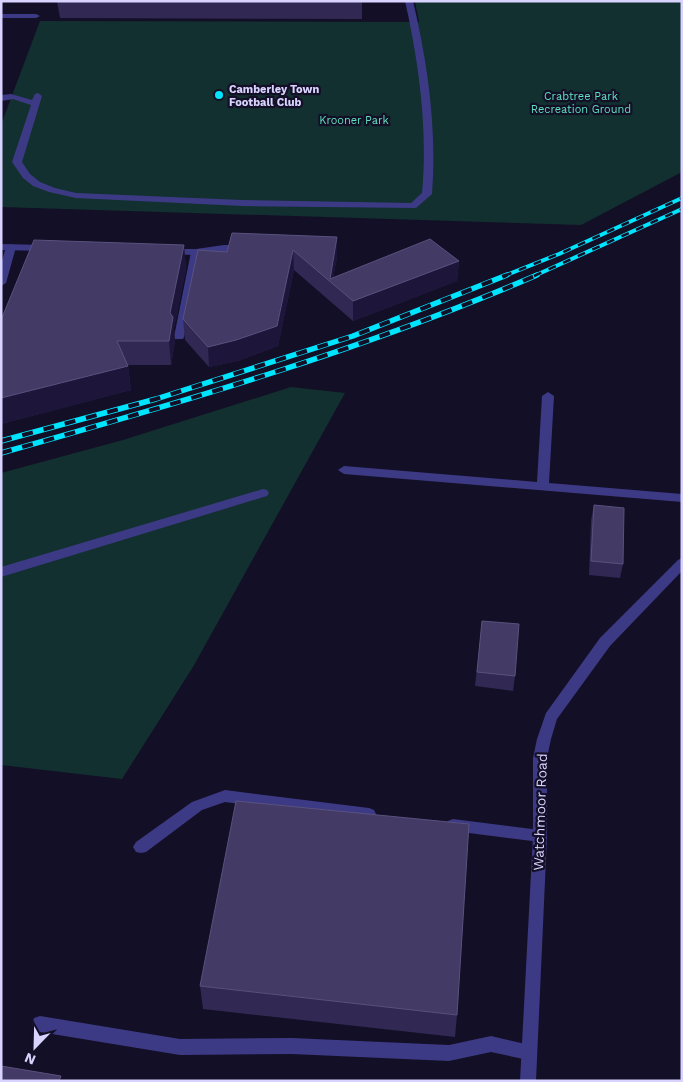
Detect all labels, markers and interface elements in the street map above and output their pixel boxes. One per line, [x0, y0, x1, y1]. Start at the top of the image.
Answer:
place label: Camberley Town Football Club [229, 83, 319, 109]
marker: Camberley Town Football Club [213, 89, 225, 101]
park label: Crabtree Park Recreation Ground [531, 90, 631, 116]
park label: Krooner Park [319, 114, 389, 127]
street label: Watchmoor Road [530, 753, 550, 871]
north arrow [10, 1022, 60, 1072]
text: N [22, 1050, 38, 1068]

